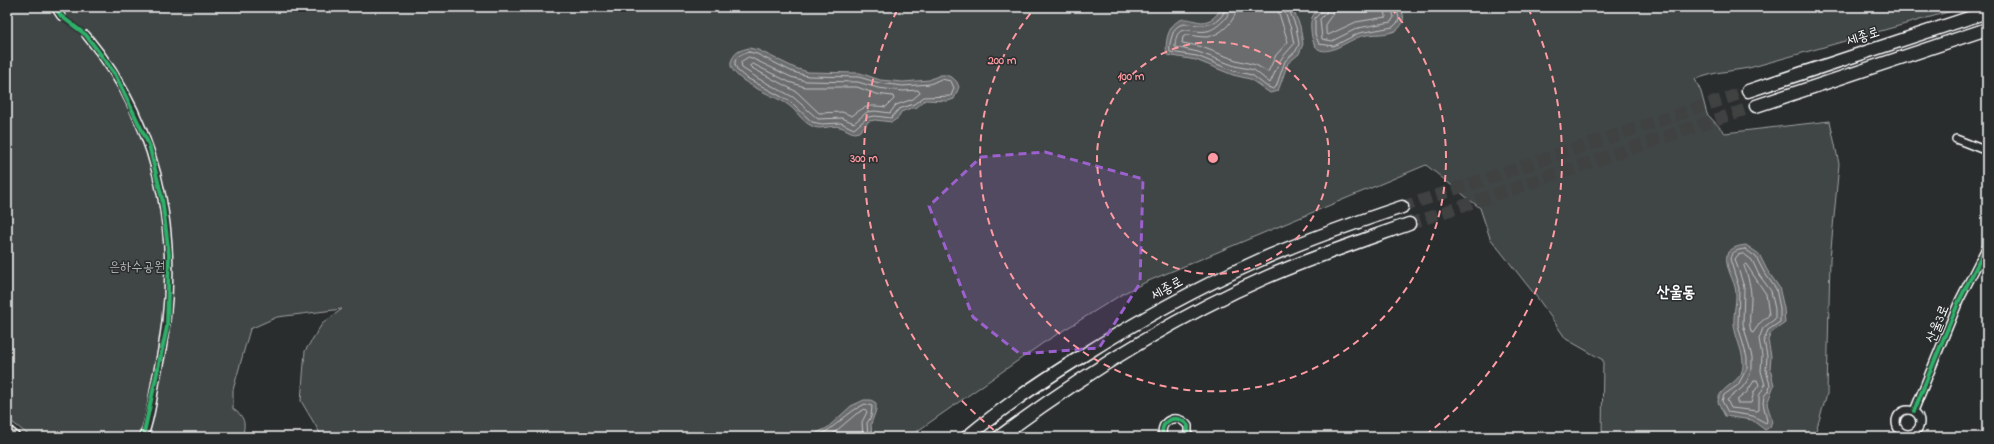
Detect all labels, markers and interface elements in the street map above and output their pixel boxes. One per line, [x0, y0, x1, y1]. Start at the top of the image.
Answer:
street label: 세종로 [1844, 22, 1882, 52]
text: 200 m [987, 52, 1017, 70]
text: 100 m [1118, 68, 1145, 86]
text: 300 m [849, 150, 879, 168]
centre of rings [1206, 151, 1220, 165]
park label: 은하수공원 [109, 257, 165, 278]
street label: 세종로 [1147, 272, 1187, 306]
district label: 산울동 [1657, 281, 1695, 305]
street label: 산울3로 [1921, 302, 1955, 346]

